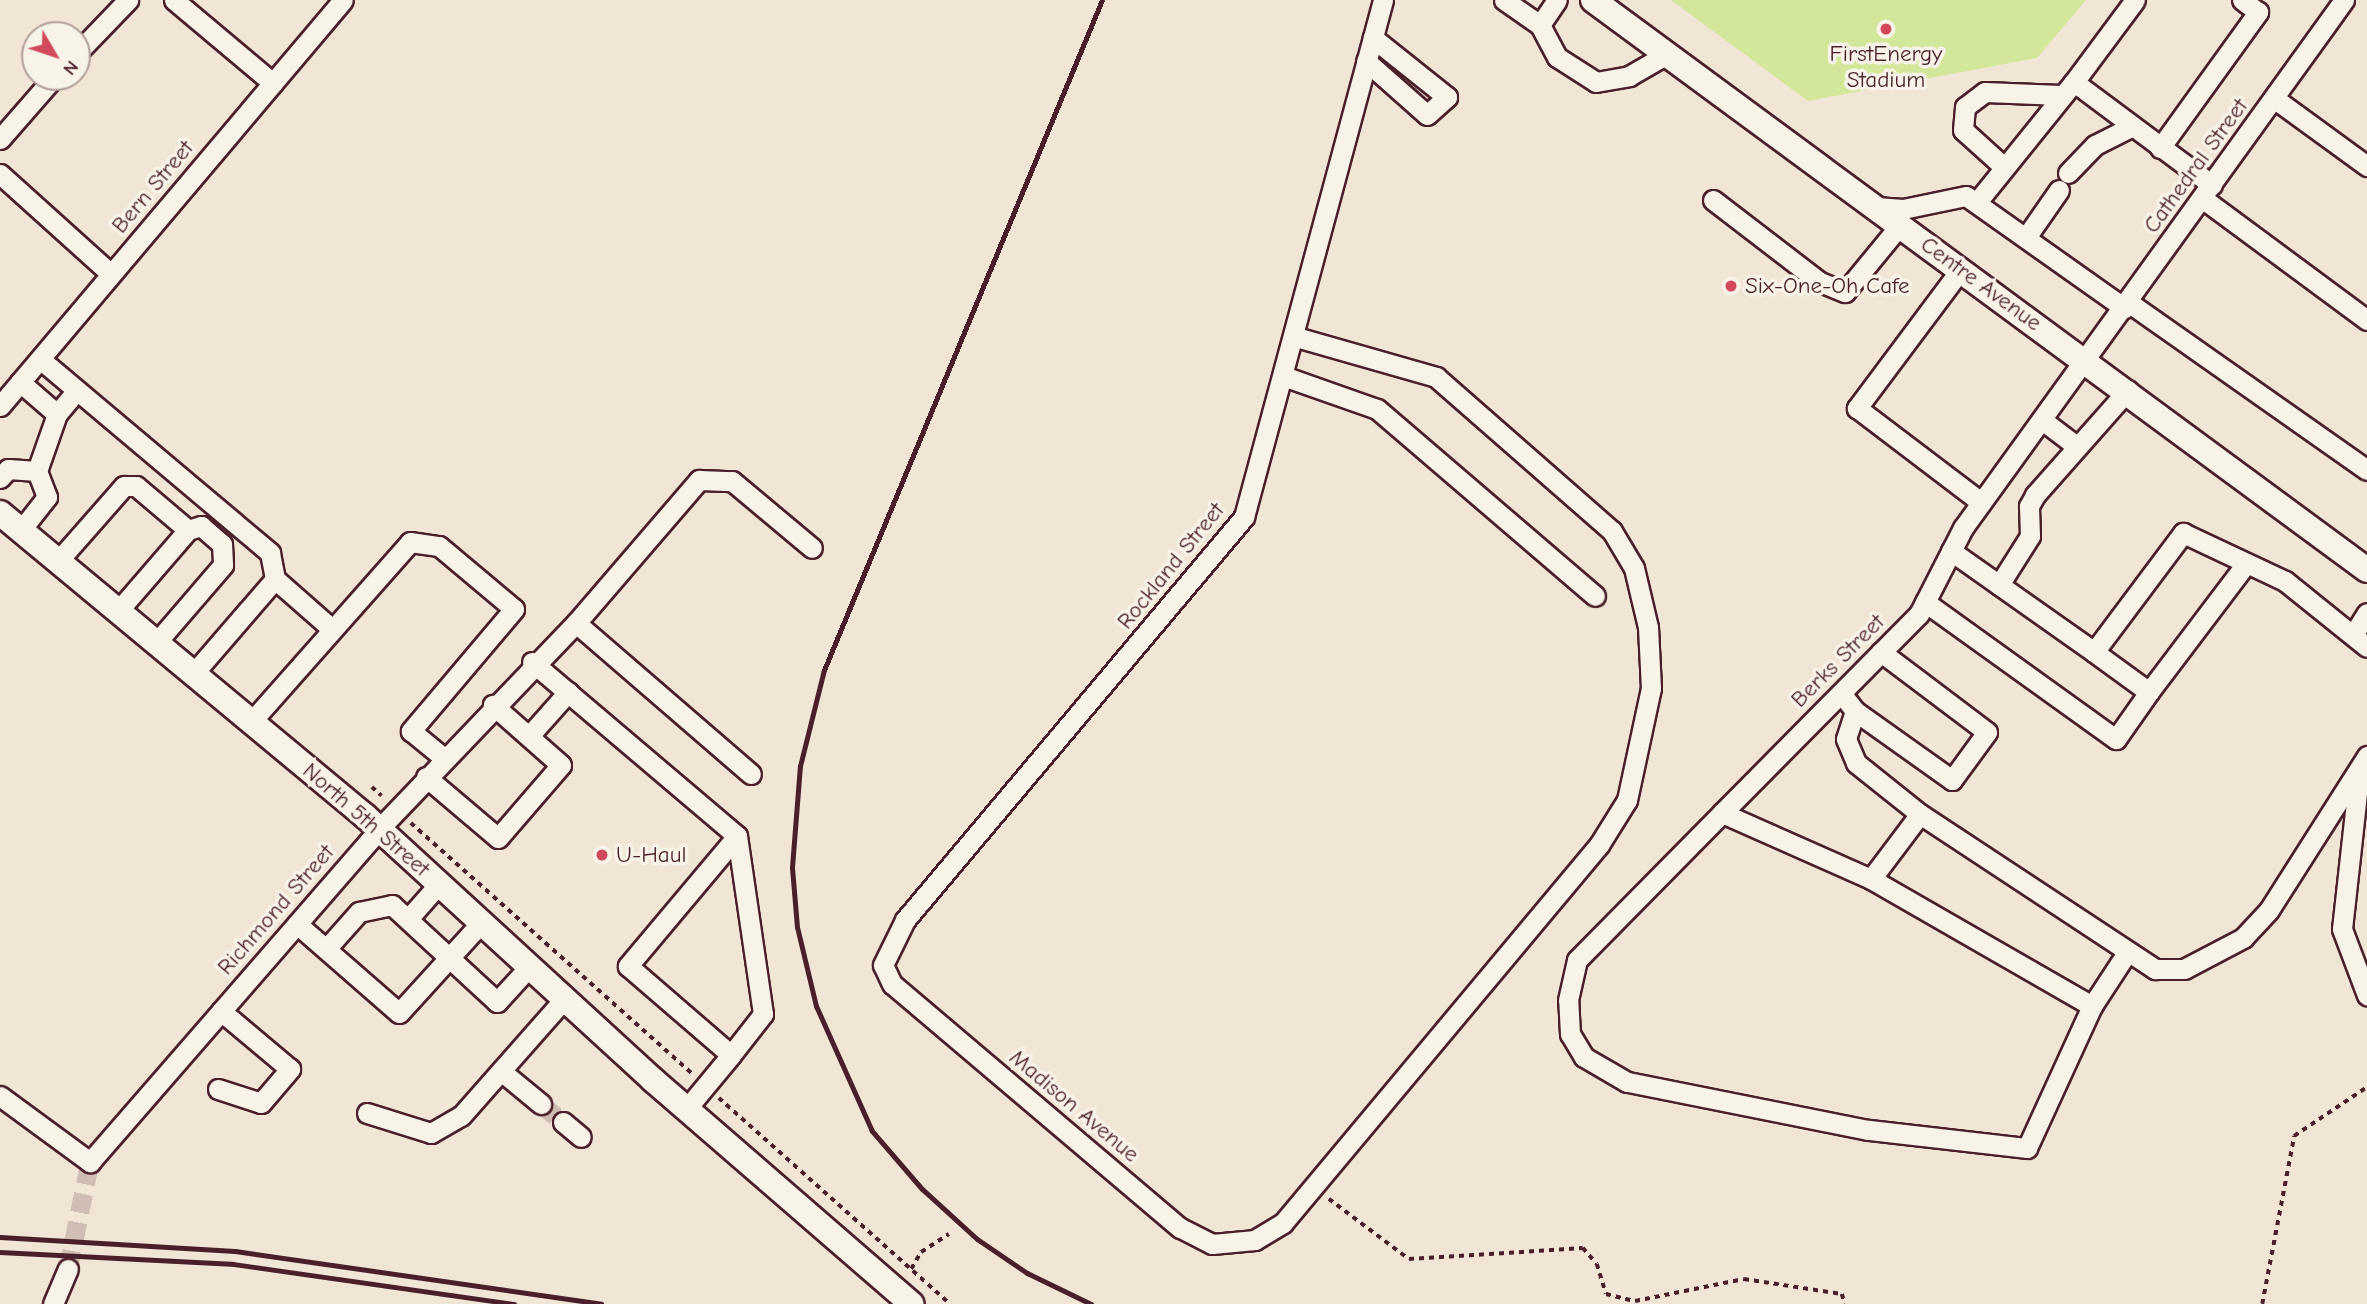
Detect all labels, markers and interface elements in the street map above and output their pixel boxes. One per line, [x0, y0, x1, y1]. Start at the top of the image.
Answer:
north arrow [21, 21, 91, 91]
marker: FirstEnergy Stadium [1878, 21, 1894, 37]
place label: FirstEnergy Stadium [1830, 40, 1942, 94]
text: N [58, 56, 83, 80]
street label: Cathedral Street [2138, 93, 2254, 239]
street label: Bern Street [106, 135, 200, 239]
street label: Centre Avenue [1915, 231, 2047, 337]
place label: Six-One-Oh Cafe [1745, 272, 1910, 300]
marker: Six-One-Oh Cafe [1723, 278, 1739, 294]
street label: Rockland Street [1112, 497, 1230, 635]
street label: Berks Street [1786, 609, 1890, 713]
street label: North 5th Street [297, 757, 435, 883]
street label: Richmond Street [212, 839, 340, 981]
place label: U-Haul [616, 841, 686, 869]
marker: U-Haul [594, 847, 610, 863]
street label: Madison Avenue [1004, 1044, 1144, 1168]

